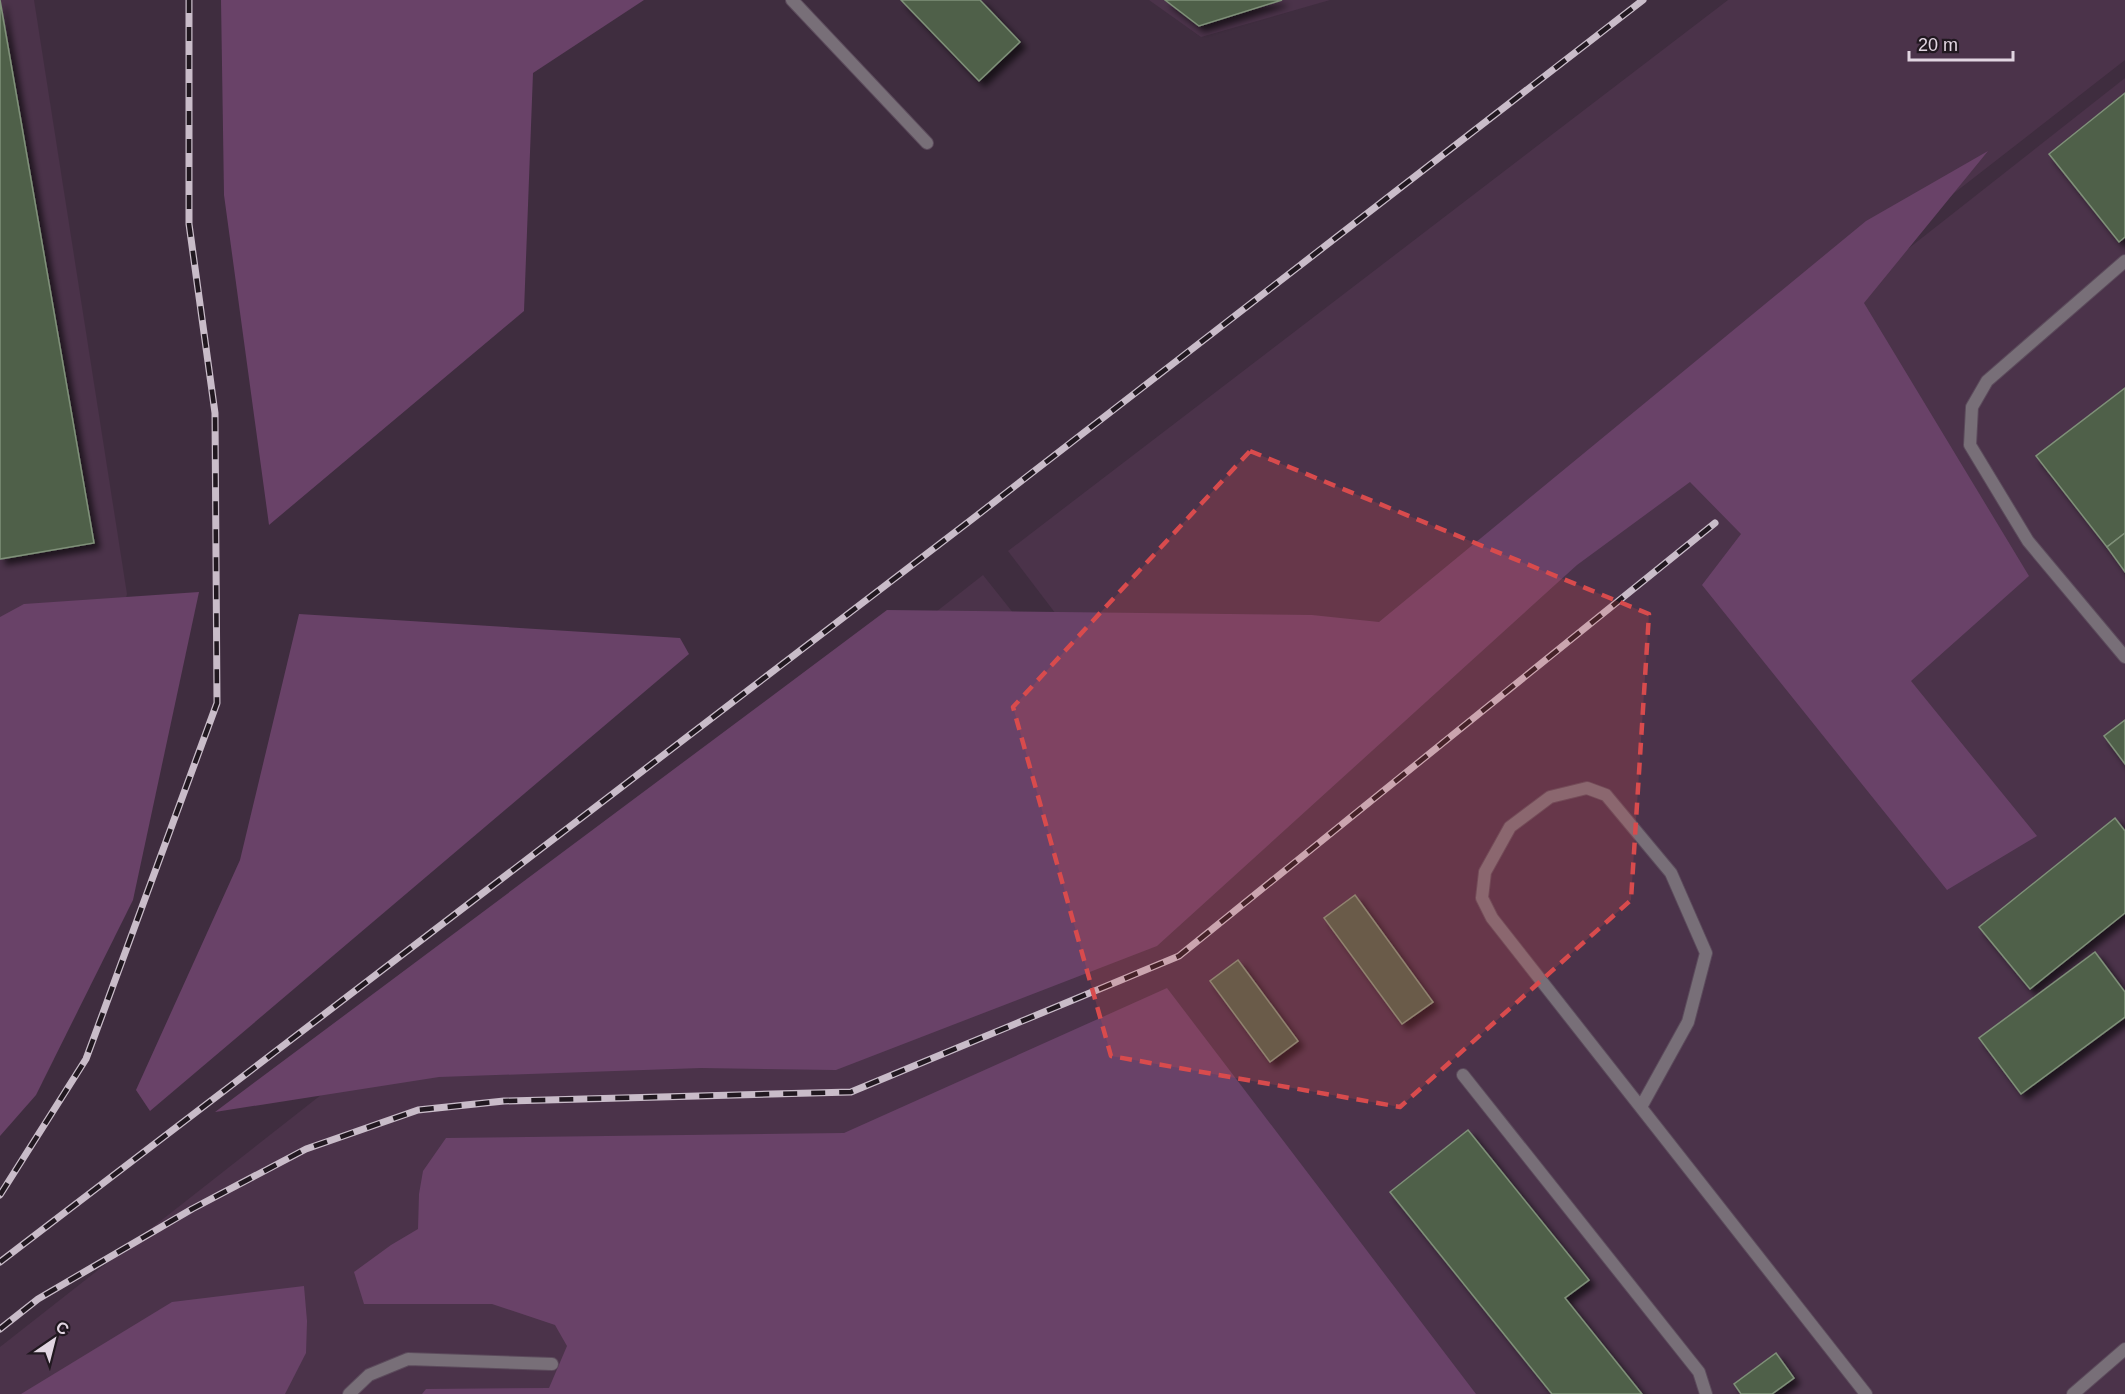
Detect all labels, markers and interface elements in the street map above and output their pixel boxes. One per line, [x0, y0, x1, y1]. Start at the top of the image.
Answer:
scale bar [1909, 24, 2012, 62]
text: 20 m [1918, 35, 1958, 55]
north arrow [24, 1310, 84, 1370]
text: С [53, 1318, 72, 1339]

